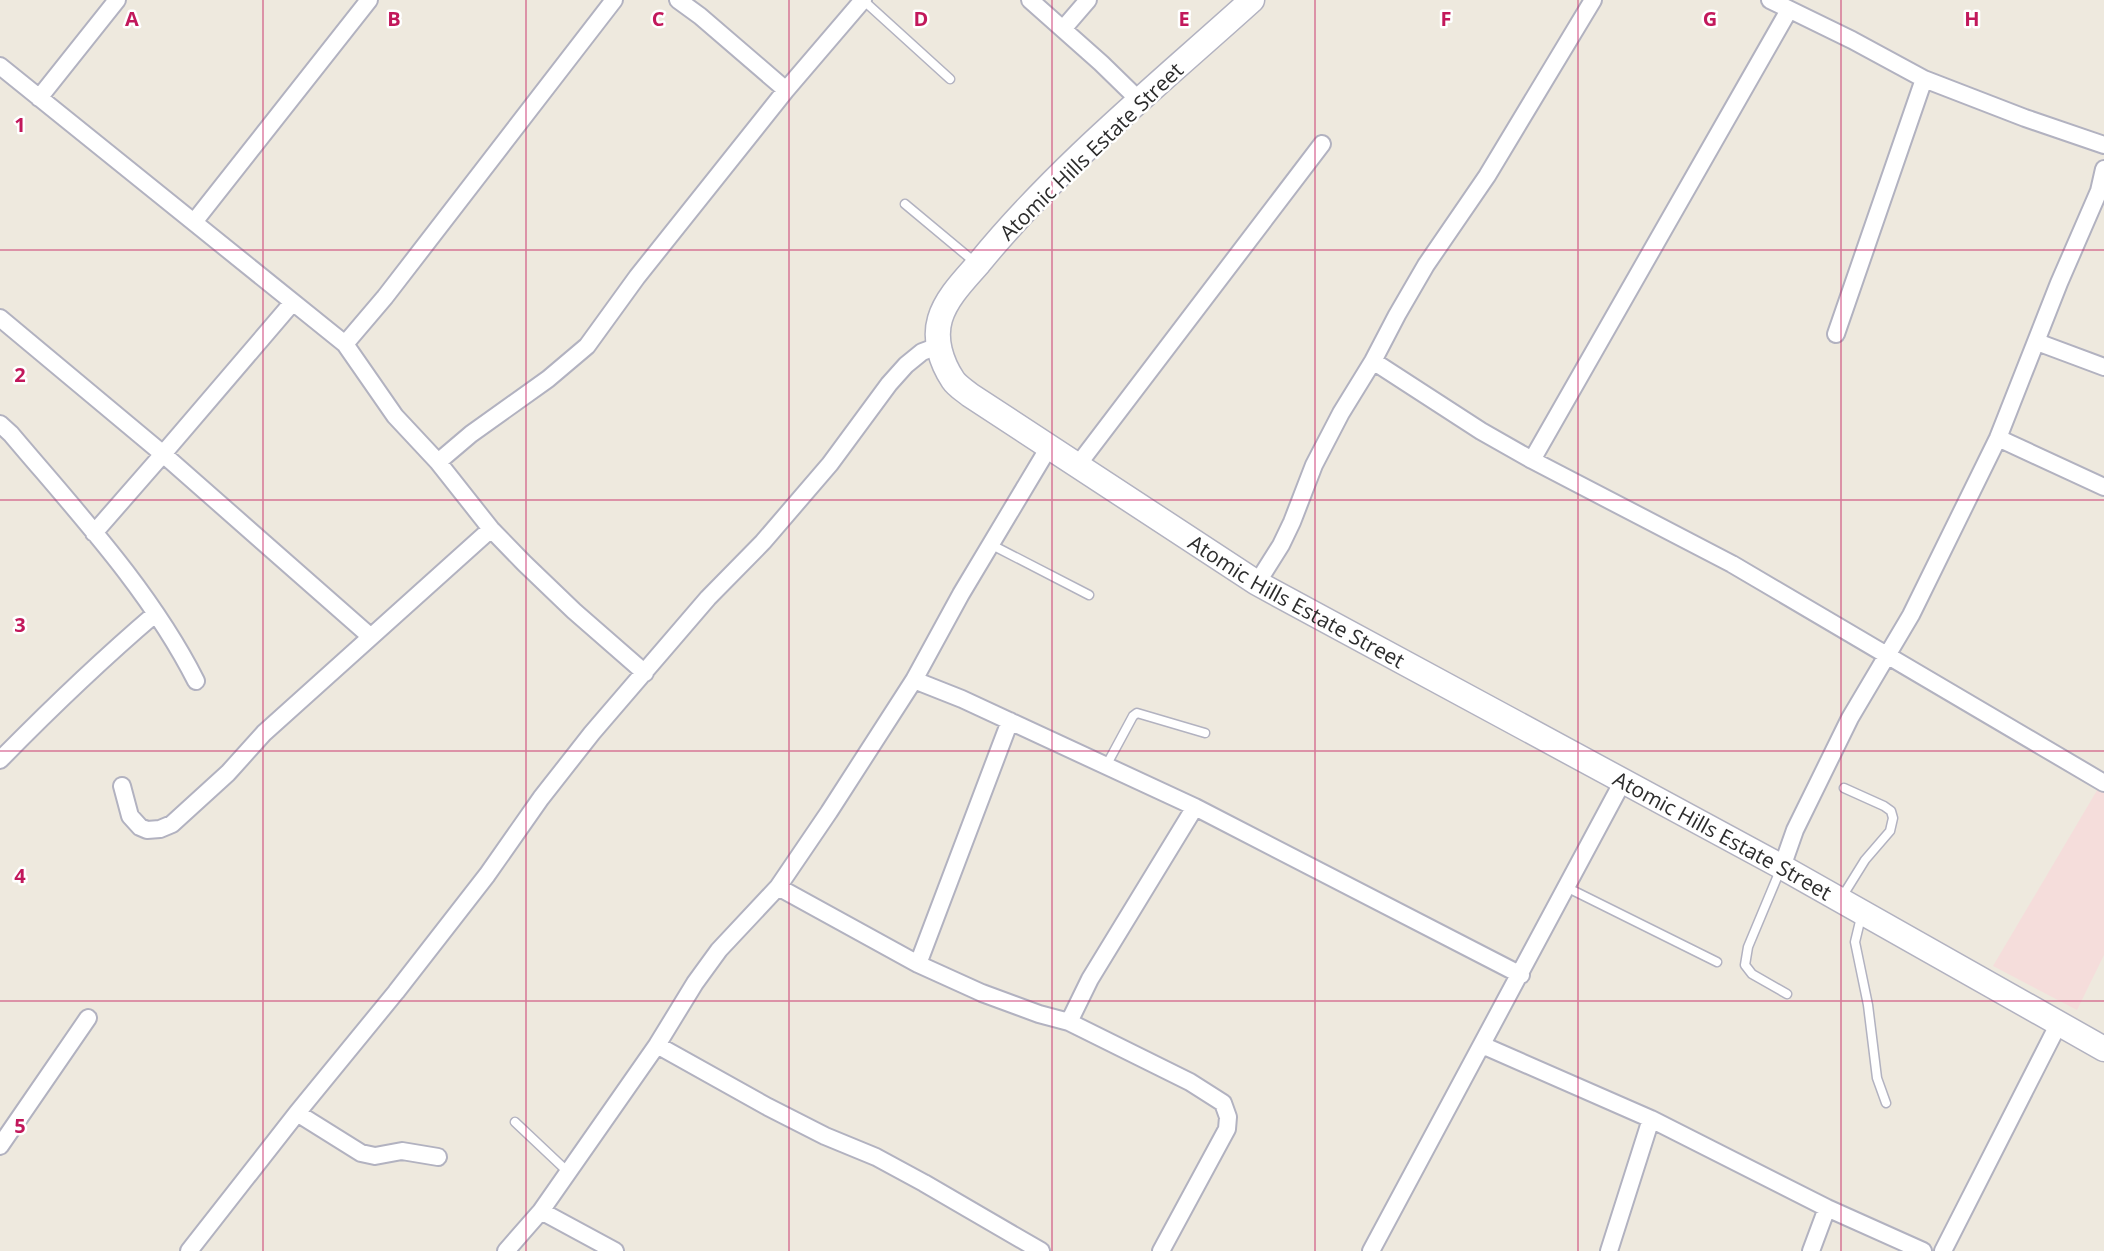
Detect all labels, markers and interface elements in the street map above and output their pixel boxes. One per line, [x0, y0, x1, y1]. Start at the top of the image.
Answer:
text: A [125, 5, 139, 32]
text: B [387, 5, 401, 32]
text: C [652, 5, 665, 32]
text: D [914, 5, 928, 32]
text: E [1178, 5, 1190, 32]
text: F [1441, 5, 1451, 32]
text: G [1703, 5, 1717, 32]
text: H [1964, 5, 1980, 32]
street label: Atomic Hills Estate Street [993, 56, 1189, 246]
text: 1 [14, 111, 26, 138]
text: 2 [14, 361, 26, 388]
street label: Atomic Hills Estate Street [1183, 528, 1410, 674]
text: 3 [14, 611, 26, 638]
street label: Atomic Hills Estate Street [1608, 764, 1837, 906]
text: 4 [14, 862, 26, 889]
text: 5 [14, 1112, 26, 1139]

